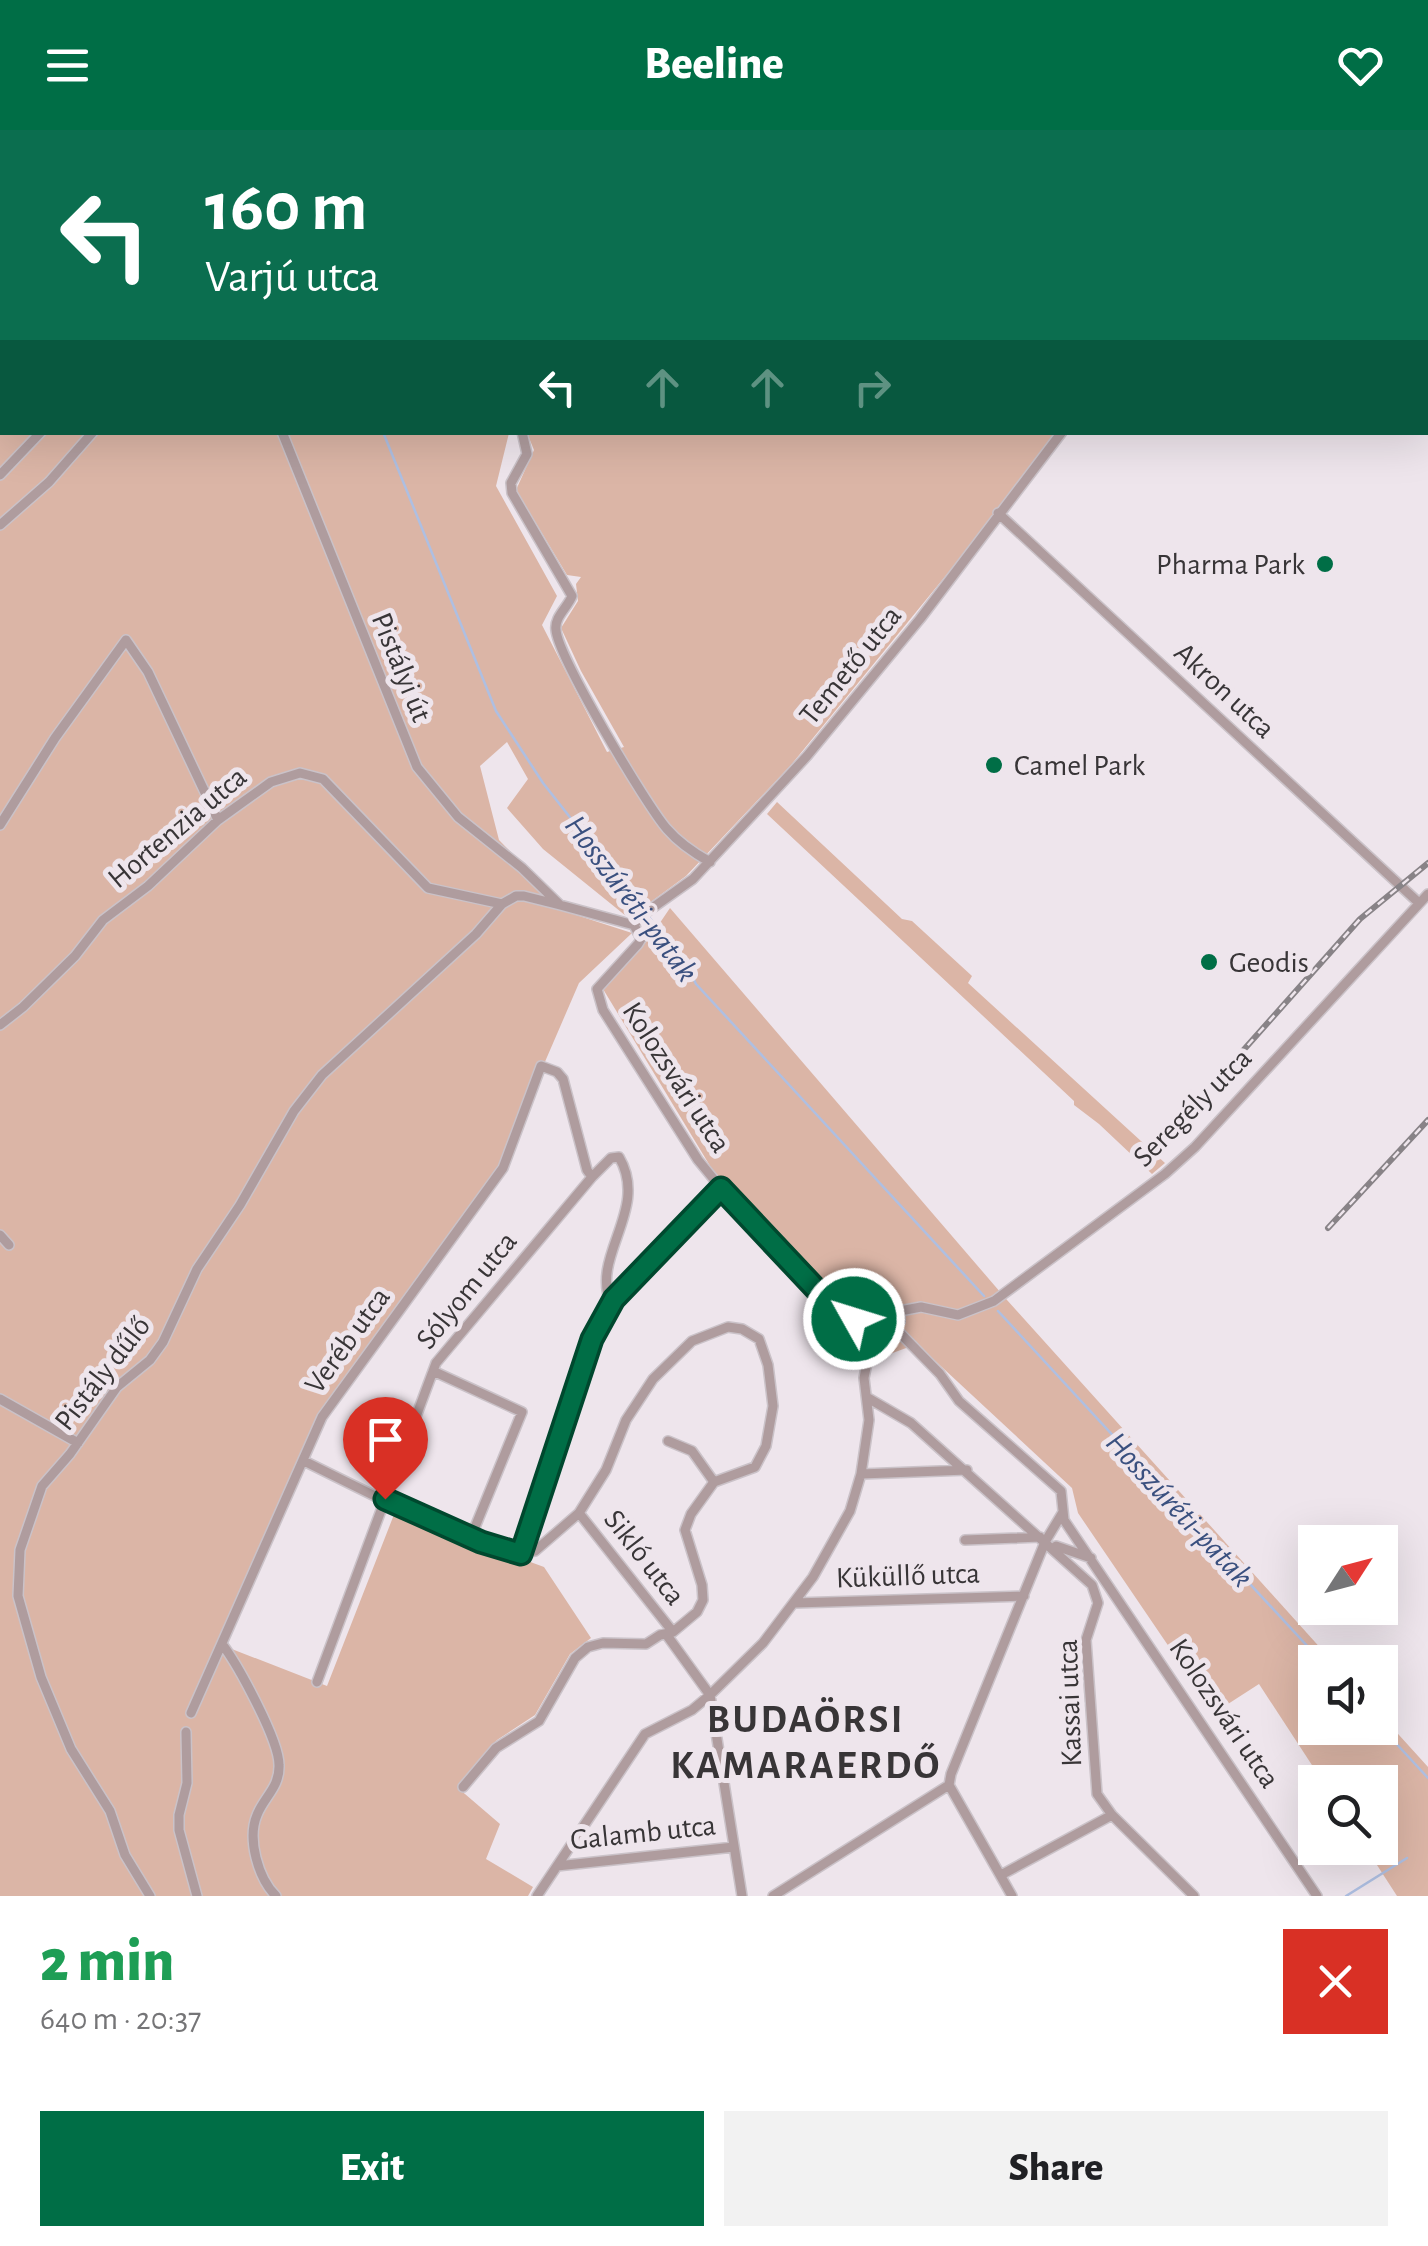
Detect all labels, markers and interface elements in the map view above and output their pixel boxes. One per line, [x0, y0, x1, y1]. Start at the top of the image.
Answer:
icon: menu [40, 38, 95, 93]
icon: heart [1333, 38, 1388, 93]
text: Beeline [644, 42, 784, 87]
icon: left [40, 170, 170, 300]
text: 160 m [205, 173, 368, 243]
text: Varjú utca [205, 255, 379, 300]
icon: left [530, 360, 585, 415]
icon: ahead [635, 360, 690, 415]
icon: ahead [740, 360, 795, 415]
icon: right [845, 360, 900, 415]
place label: Pharma Park [1156, 550, 1305, 580]
marker: Pharma Park [1314, 553, 1336, 575]
street label: Temető utca [794, 601, 907, 731]
street label: Pistályi út [366, 609, 437, 727]
street label: Akron utca [1168, 637, 1280, 744]
place label: Camel Park [1014, 751, 1145, 781]
marker: Camel Park [983, 754, 1005, 776]
street label: Hortenzia utca [103, 761, 253, 894]
water label: Hosszúréti-patak [558, 810, 704, 988]
place label: Geodis [1229, 948, 1309, 978]
marker: Geodis [1198, 951, 1220, 973]
street label: Kolozsvári utca [617, 997, 736, 1158]
street label: Seregély utca [1128, 1043, 1258, 1173]
street label: Sólyom utca [411, 1226, 523, 1355]
position arrow [802, 1267, 906, 1371]
street label: Veréb utca [300, 1282, 396, 1399]
street label: Pistály dűlő [49, 1311, 156, 1436]
pin [343, 1397, 428, 1500]
icon: arrive [358, 1412, 413, 1467]
water label: Hosszúréti-patak [1099, 1426, 1259, 1594]
street label: Sikló utca [598, 1504, 690, 1611]
north arrow [1298, 1525, 1398, 1625]
map controls [1298, 1525, 1398, 1865]
street label: Küküllő utca [835, 1558, 981, 1594]
street label: Kolozsvári utca [1163, 1634, 1285, 1794]
street label: Kassai utca [1053, 1639, 1087, 1767]
button: sound [1298, 1645, 1398, 1745]
district label: BUDAÖRSI KAMARAERDŐ [670, 1697, 942, 1786]
button: search [1298, 1765, 1398, 1865]
street label: Galamb utca [569, 1810, 718, 1856]
button: close [1283, 1929, 1388, 2034]
text: 2 min [40, 1932, 174, 1992]
text: 640 m · 20:37 [40, 2003, 201, 2035]
button: Exit [40, 2111, 704, 2226]
button: Share [724, 2111, 1388, 2226]

